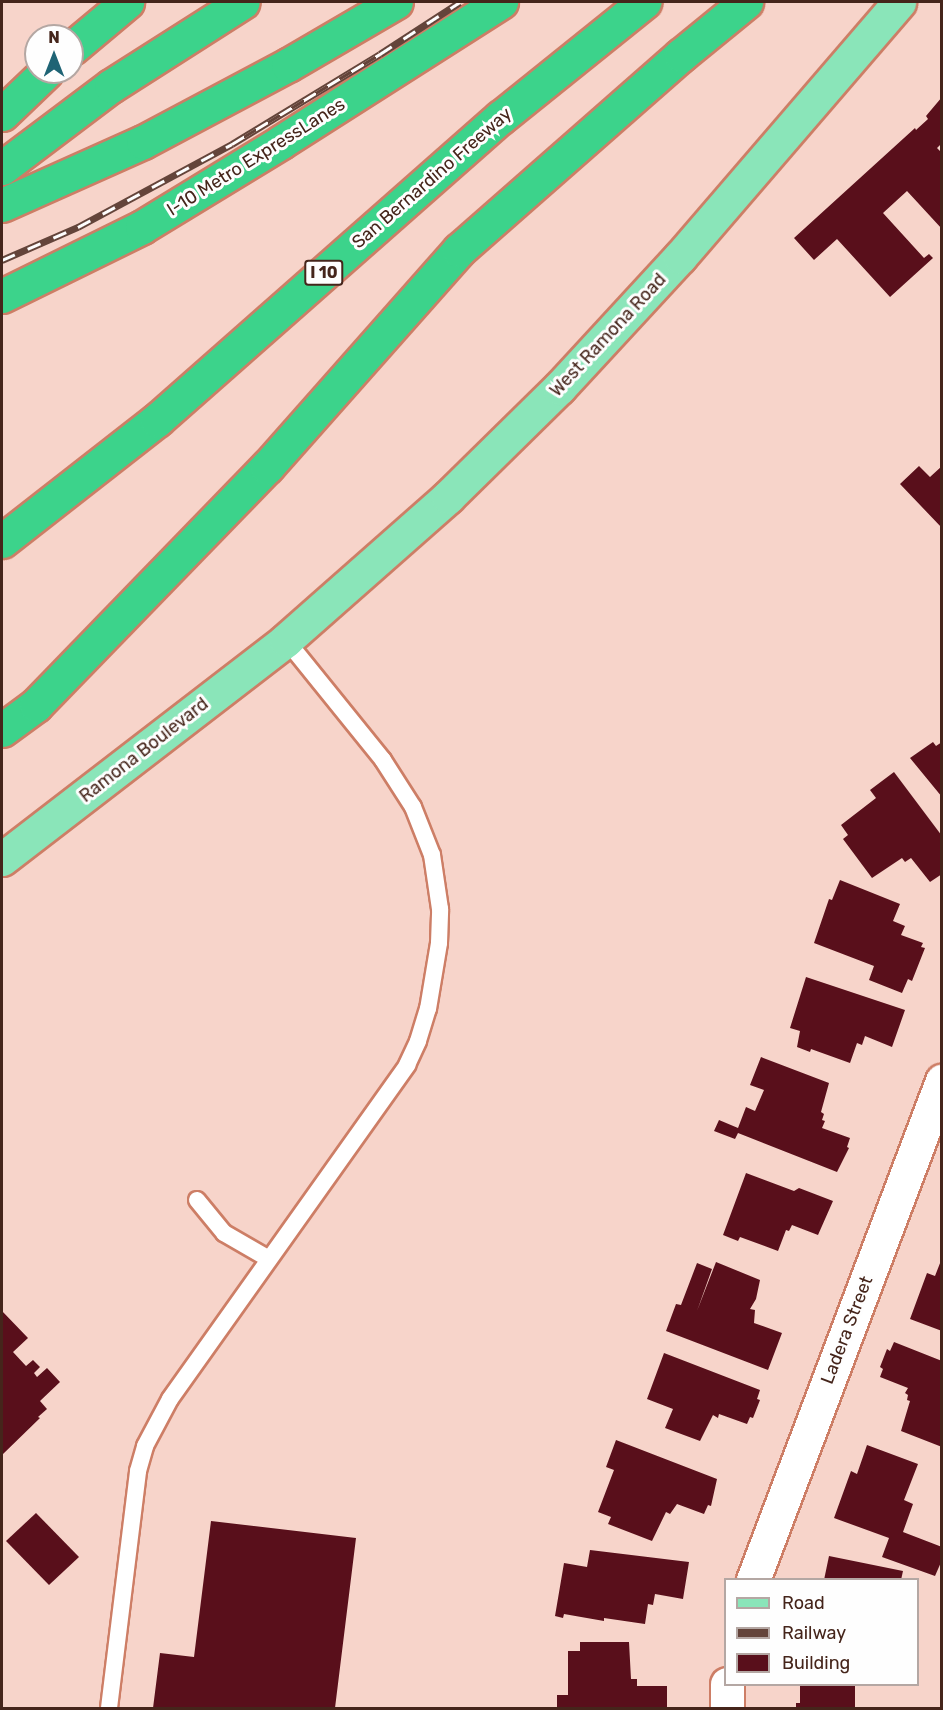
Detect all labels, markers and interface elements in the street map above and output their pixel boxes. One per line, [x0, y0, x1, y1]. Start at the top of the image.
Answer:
north arrow [24, 24, 84, 84]
text: N [48, 28, 60, 47]
street label: I-10 Metro ExpressLanes [163, 93, 349, 221]
street label: San Bernardino Freeway [348, 103, 516, 253]
road number: I 10 [303, 260, 345, 286]
street label: West Ramona Road [545, 269, 671, 401]
street label: Ramona Boulevard [75, 693, 213, 807]
street label: Ladera Street [817, 1273, 877, 1387]
legend [724, 1578, 919, 1686]
text: Road [782, 1592, 825, 1614]
text: Railway [782, 1622, 846, 1644]
text: Building [782, 1652, 850, 1674]

